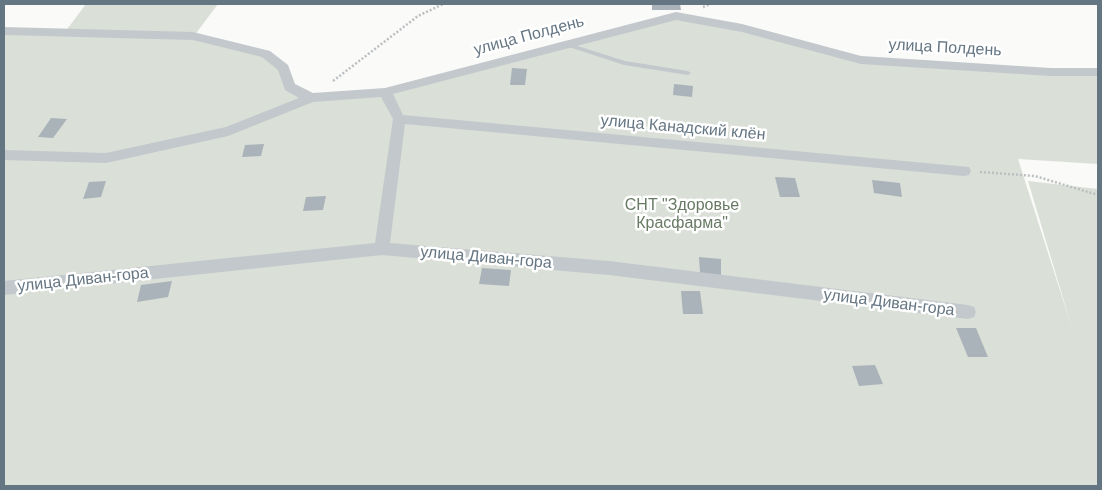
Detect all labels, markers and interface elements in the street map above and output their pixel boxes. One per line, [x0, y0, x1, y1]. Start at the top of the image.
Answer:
street label: улица Полдень [472, 12, 586, 60]
street label: улица Полдень [888, 35, 1002, 61]
street label: улица Канадский клён [600, 111, 766, 145]
park label: СНТ "Здоровье Красфарма" [625, 196, 739, 234]
street label: улица Диван-гора [420, 243, 552, 273]
street label: улица Диван-гора [16, 264, 150, 296]
street label: улица Диван-гора [822, 285, 956, 321]

